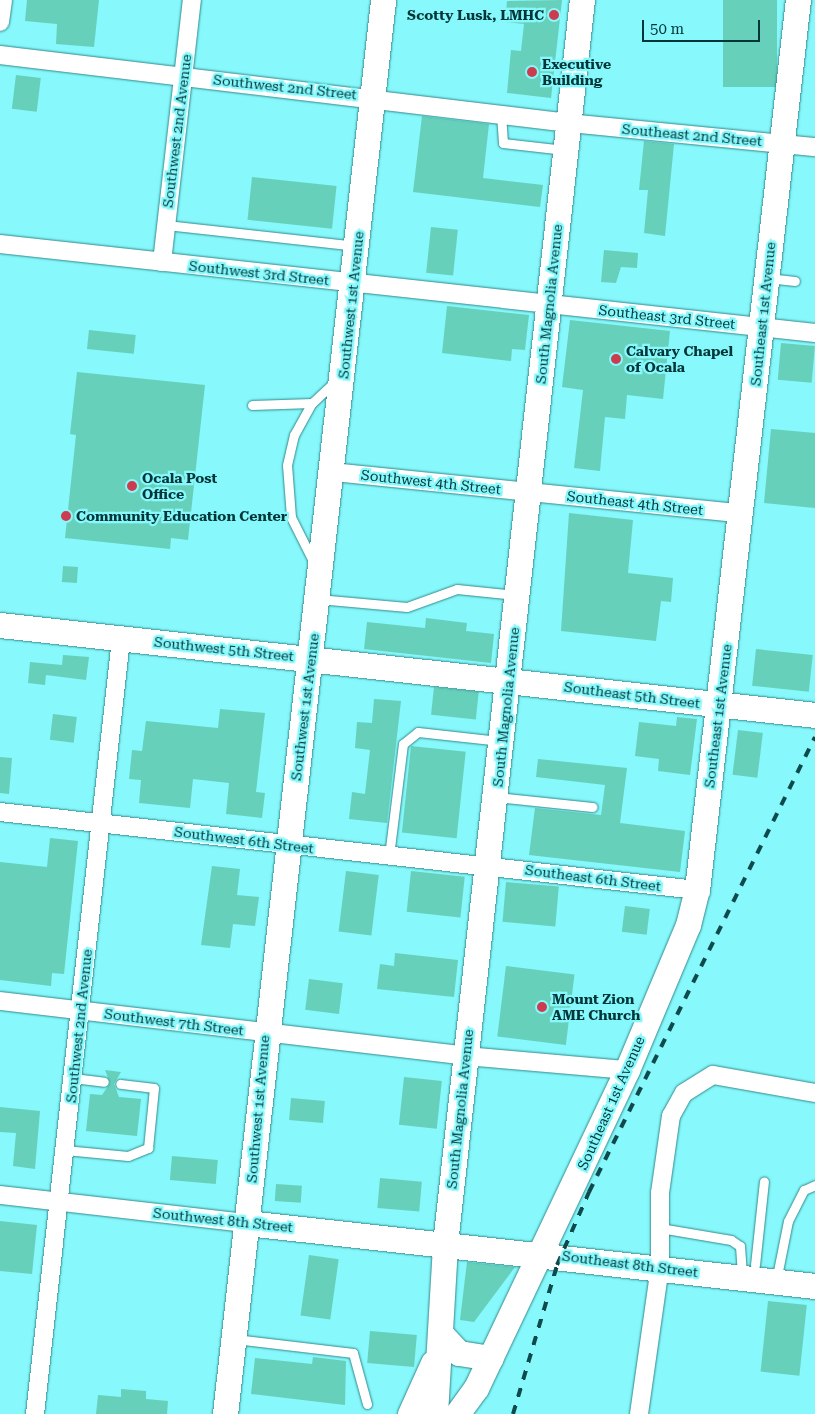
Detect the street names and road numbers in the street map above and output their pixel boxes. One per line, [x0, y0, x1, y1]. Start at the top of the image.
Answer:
street label: Southwest 2nd Avenue [159, 53, 195, 209]
street label: Southwest 2nd Street [212, 71, 358, 103]
street label: Southeast 2nd Street [621, 121, 763, 149]
street label: South Magnolia Avenue [532, 223, 566, 385]
street label: Southwest 1st Avenue [335, 230, 367, 380]
street label: Southeast 1st Avenue [747, 241, 779, 387]
street label: Southwest 3rd Street [188, 257, 330, 289]
street label: Southeast 3rd Street [598, 301, 736, 333]
street label: Southwest 4th Street [360, 466, 502, 498]
street label: Southeast 4th Street [566, 487, 704, 519]
street label: South Magnolia Avenue [489, 626, 523, 788]
street label: Southwest 1st Avenue [288, 632, 322, 782]
street label: Southwest 5th Street [153, 633, 295, 665]
street label: Southeast 1st Avenue [701, 643, 735, 789]
street label: Southeast 5th Street [563, 678, 701, 712]
street label: Southwest 6th Street [173, 823, 315, 857]
street label: Southeast 6th Street [524, 861, 662, 895]
street label: Southwest 2nd Avenue [63, 948, 95, 1104]
street label: Southwest 7th Street [103, 1005, 245, 1039]
street label: South Magnolia Avenue [443, 1028, 477, 1190]
street label: Southwest 1st Avenue [243, 1034, 273, 1184]
street label: Southeast 1st Avenue [574, 1034, 648, 1172]
street label: Southwest 8th Street [152, 1204, 294, 1236]
street label: Southeast 8th Street [561, 1247, 699, 1281]

